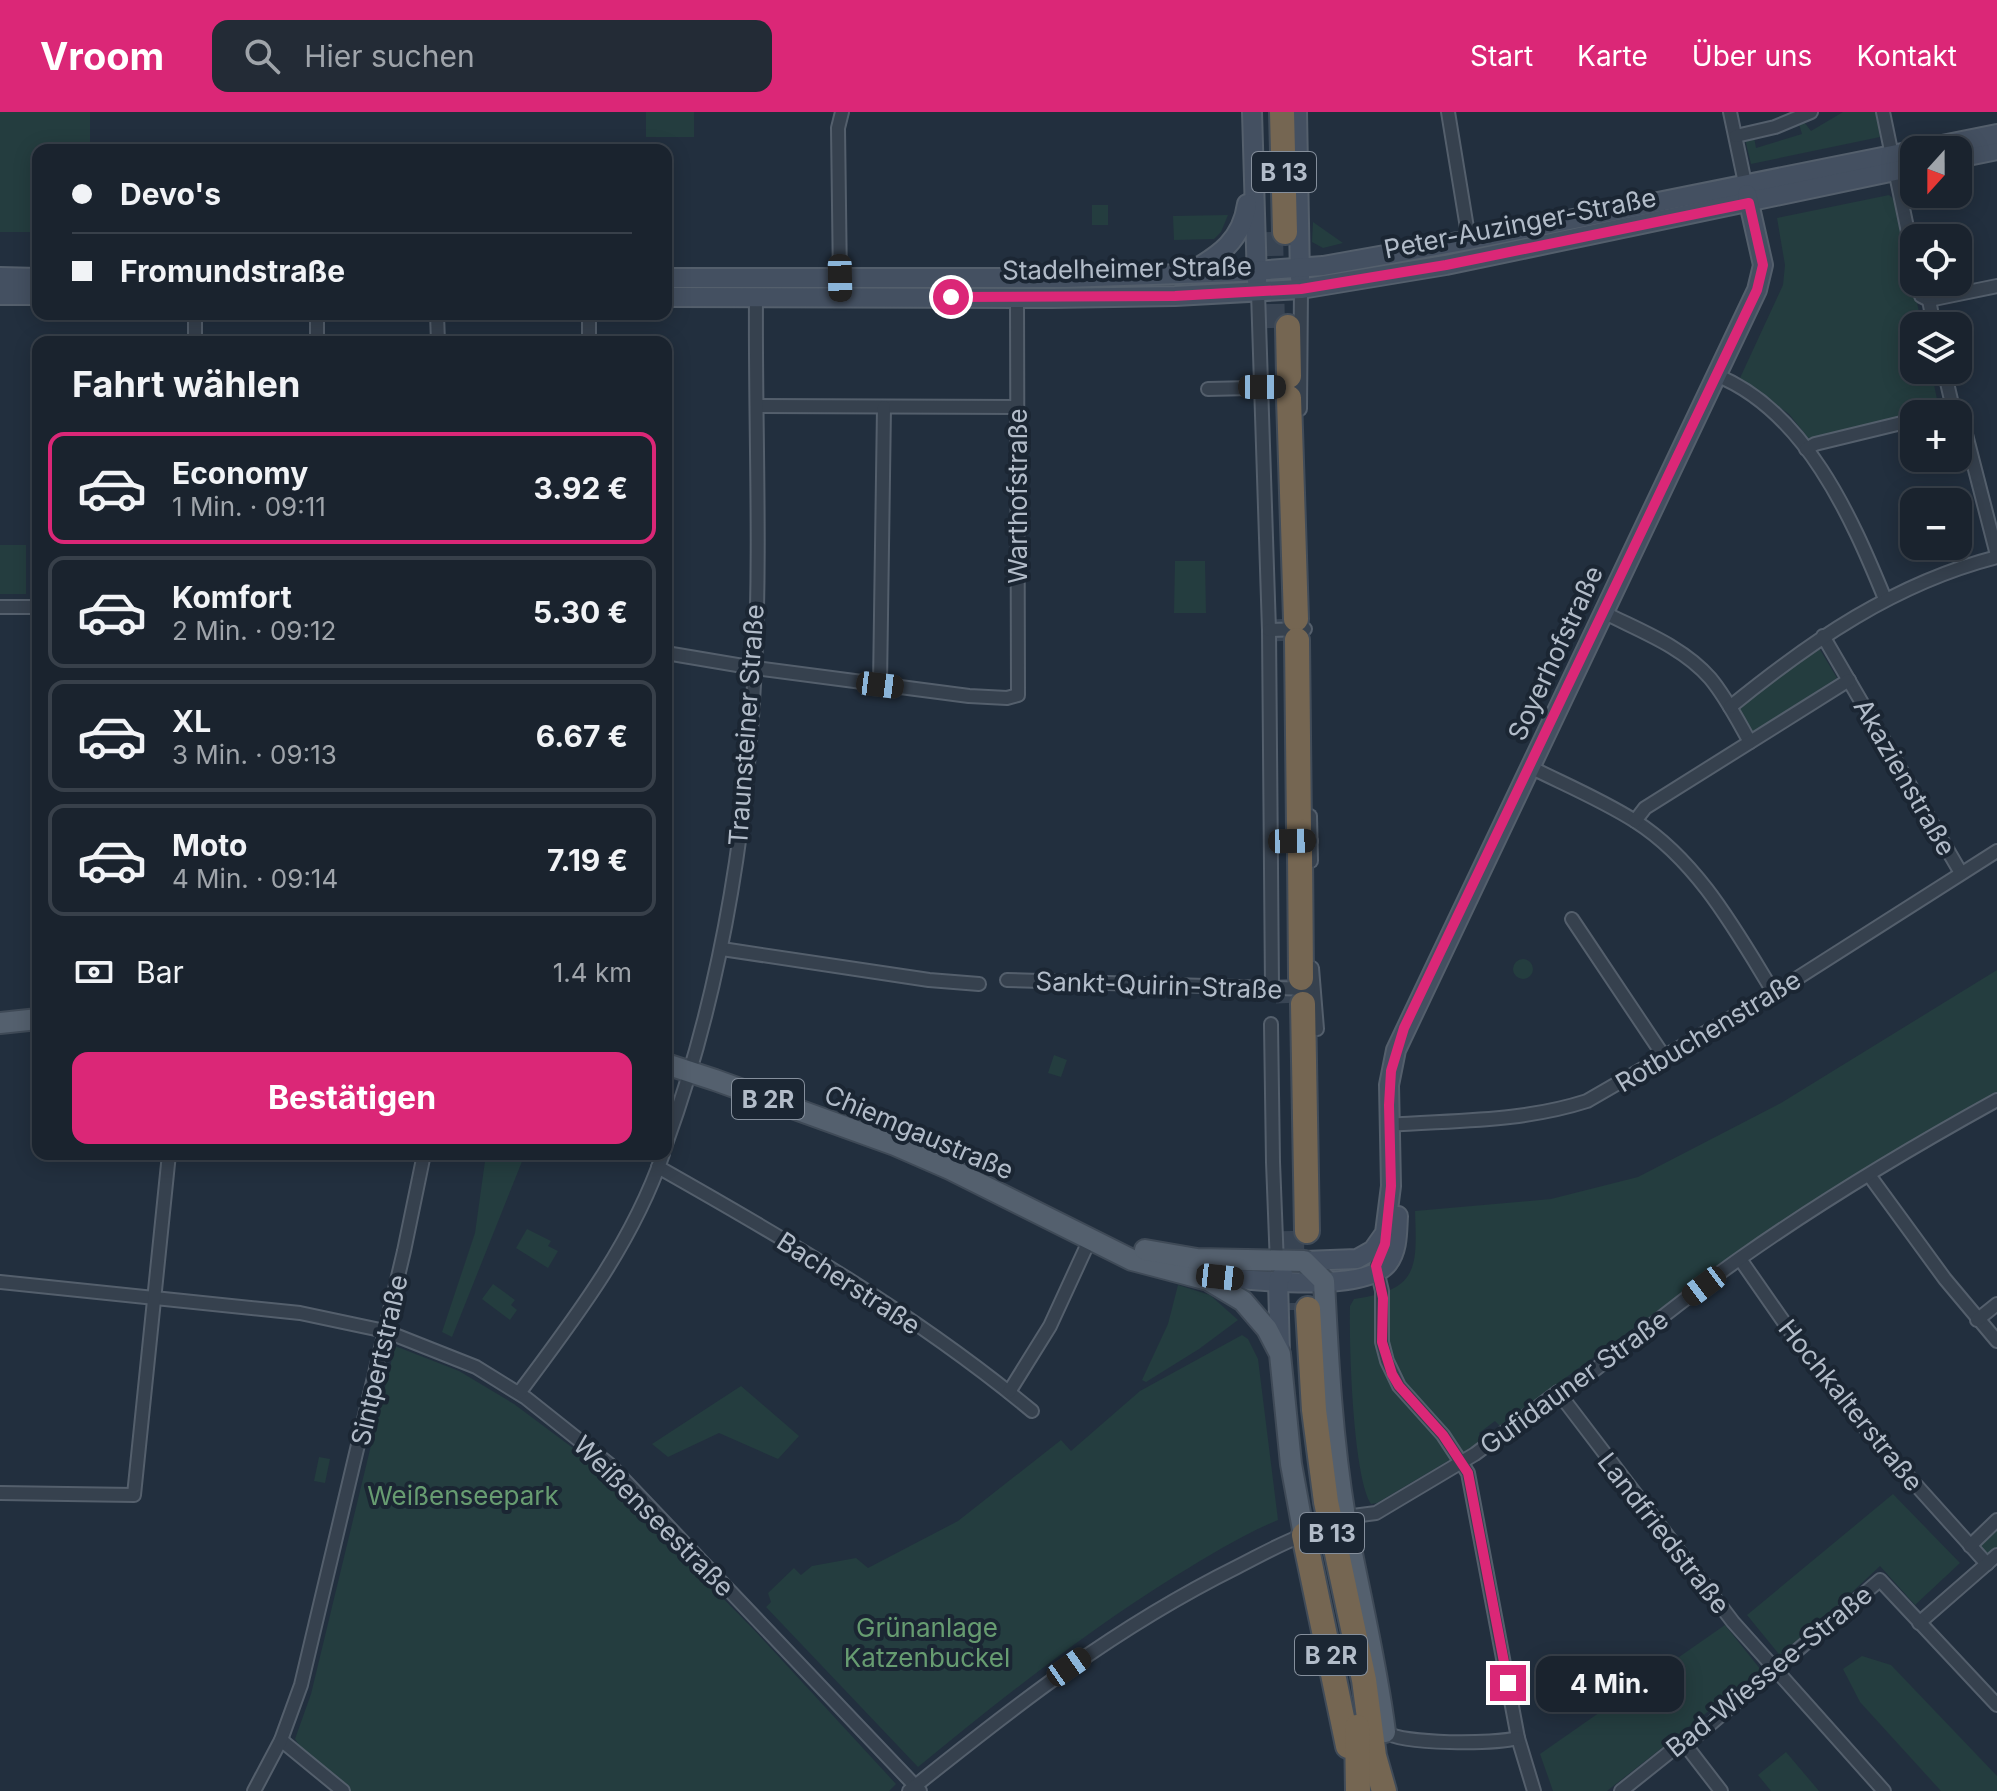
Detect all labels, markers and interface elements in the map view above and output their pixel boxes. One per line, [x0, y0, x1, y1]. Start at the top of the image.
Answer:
search box [212, 20, 772, 92]
text: Vroom [40, 33, 164, 79]
icon: search [240, 34, 284, 78]
text: Hier suchen [304, 38, 475, 74]
text: Start [1470, 39, 1533, 73]
text: Karte [1577, 39, 1648, 73]
text: Über uns [1692, 39, 1812, 73]
text: Kontakt [1856, 39, 1957, 73]
north arrow [1900, 136, 1972, 208]
map controls [1900, 136, 1972, 560]
road number: B 13 [1252, 152, 1316, 192]
text: Devo's [120, 176, 221, 212]
street label: Peter-Auzinger-Straße [1381, 181, 1659, 265]
button: locate [1900, 224, 1972, 296]
street label: Stadelheimer Straße [1002, 250, 1252, 286]
text: Fromundstraße [120, 253, 345, 289]
car [828, 254, 852, 302]
route start [933, 279, 969, 315]
button: layers [1900, 312, 1972, 384]
text: Fahrt wählen [72, 362, 300, 406]
car [1238, 375, 1286, 399]
button: + [1900, 400, 1972, 472]
street label: Warthofstraße [1002, 408, 1033, 584]
icon: car [76, 452, 148, 524]
text: Economy [172, 455, 308, 491]
text: 3.92 € [534, 470, 628, 506]
button: − [1900, 488, 1972, 560]
text: 1 Min. · 09:11 [172, 491, 326, 522]
street label: Soyerhofstraße [1501, 561, 1609, 745]
icon: car [76, 576, 148, 648]
text: Komfort [172, 579, 292, 615]
text: 5.30 € [533, 594, 628, 630]
street label: Traunsteiner Straße [722, 603, 770, 847]
text: 2 Min. · 09:12 [172, 615, 336, 646]
car [855, 670, 905, 700]
street label: Akazienstraße [1848, 693, 1962, 861]
icon: car [76, 700, 148, 772]
text: XL [172, 703, 211, 739]
text: 6.67 € [536, 718, 628, 754]
text: 3 Min. · 09:13 [172, 739, 337, 770]
icon: car [76, 824, 148, 896]
text: Moto [172, 827, 247, 863]
car [1268, 829, 1316, 853]
text: 7.19 € [547, 842, 628, 878]
text: 4 Min. · 09:14 [172, 863, 338, 894]
icon: cash [72, 950, 116, 994]
text: Bar [136, 954, 184, 990]
text: 1.4 km [553, 957, 632, 988]
street label: Rotbuchenstraße [1610, 964, 1806, 1098]
street label: Sankt-Quirin-Straße [1035, 965, 1283, 1005]
button: Bestätigen [72, 1052, 632, 1144]
street label: Chiemgaustraße [820, 1078, 1018, 1186]
road number: B 2R [732, 1079, 804, 1119]
street label: Bacherstraße [772, 1225, 926, 1341]
car [1678, 1262, 1730, 1310]
car [1195, 1263, 1245, 1291]
street label: Sintpertstraße [344, 1272, 414, 1448]
street label: Gufidauner Straße [1474, 1303, 1674, 1461]
street label: Hochkalterstraße [1772, 1313, 1930, 1497]
street label: Weißenseestraße [567, 1429, 741, 1603]
street label: Landfriedstraße [1592, 1446, 1736, 1620]
park label: Weißenseepark [367, 1480, 559, 1511]
road number: B 13 [1300, 1513, 1364, 1553]
street label: Bad-Wiessee-Straße [1660, 1578, 1878, 1764]
park label: Grünanlage Katzenbuckel [844, 1612, 1010, 1673]
road number: B 2R [1295, 1635, 1367, 1675]
car [1042, 1643, 1096, 1691]
callout: 4 Min. [1536, 1655, 1684, 1711]
route end [1490, 1665, 1526, 1701]
text: 4 Min. [1570, 1668, 1650, 1699]

